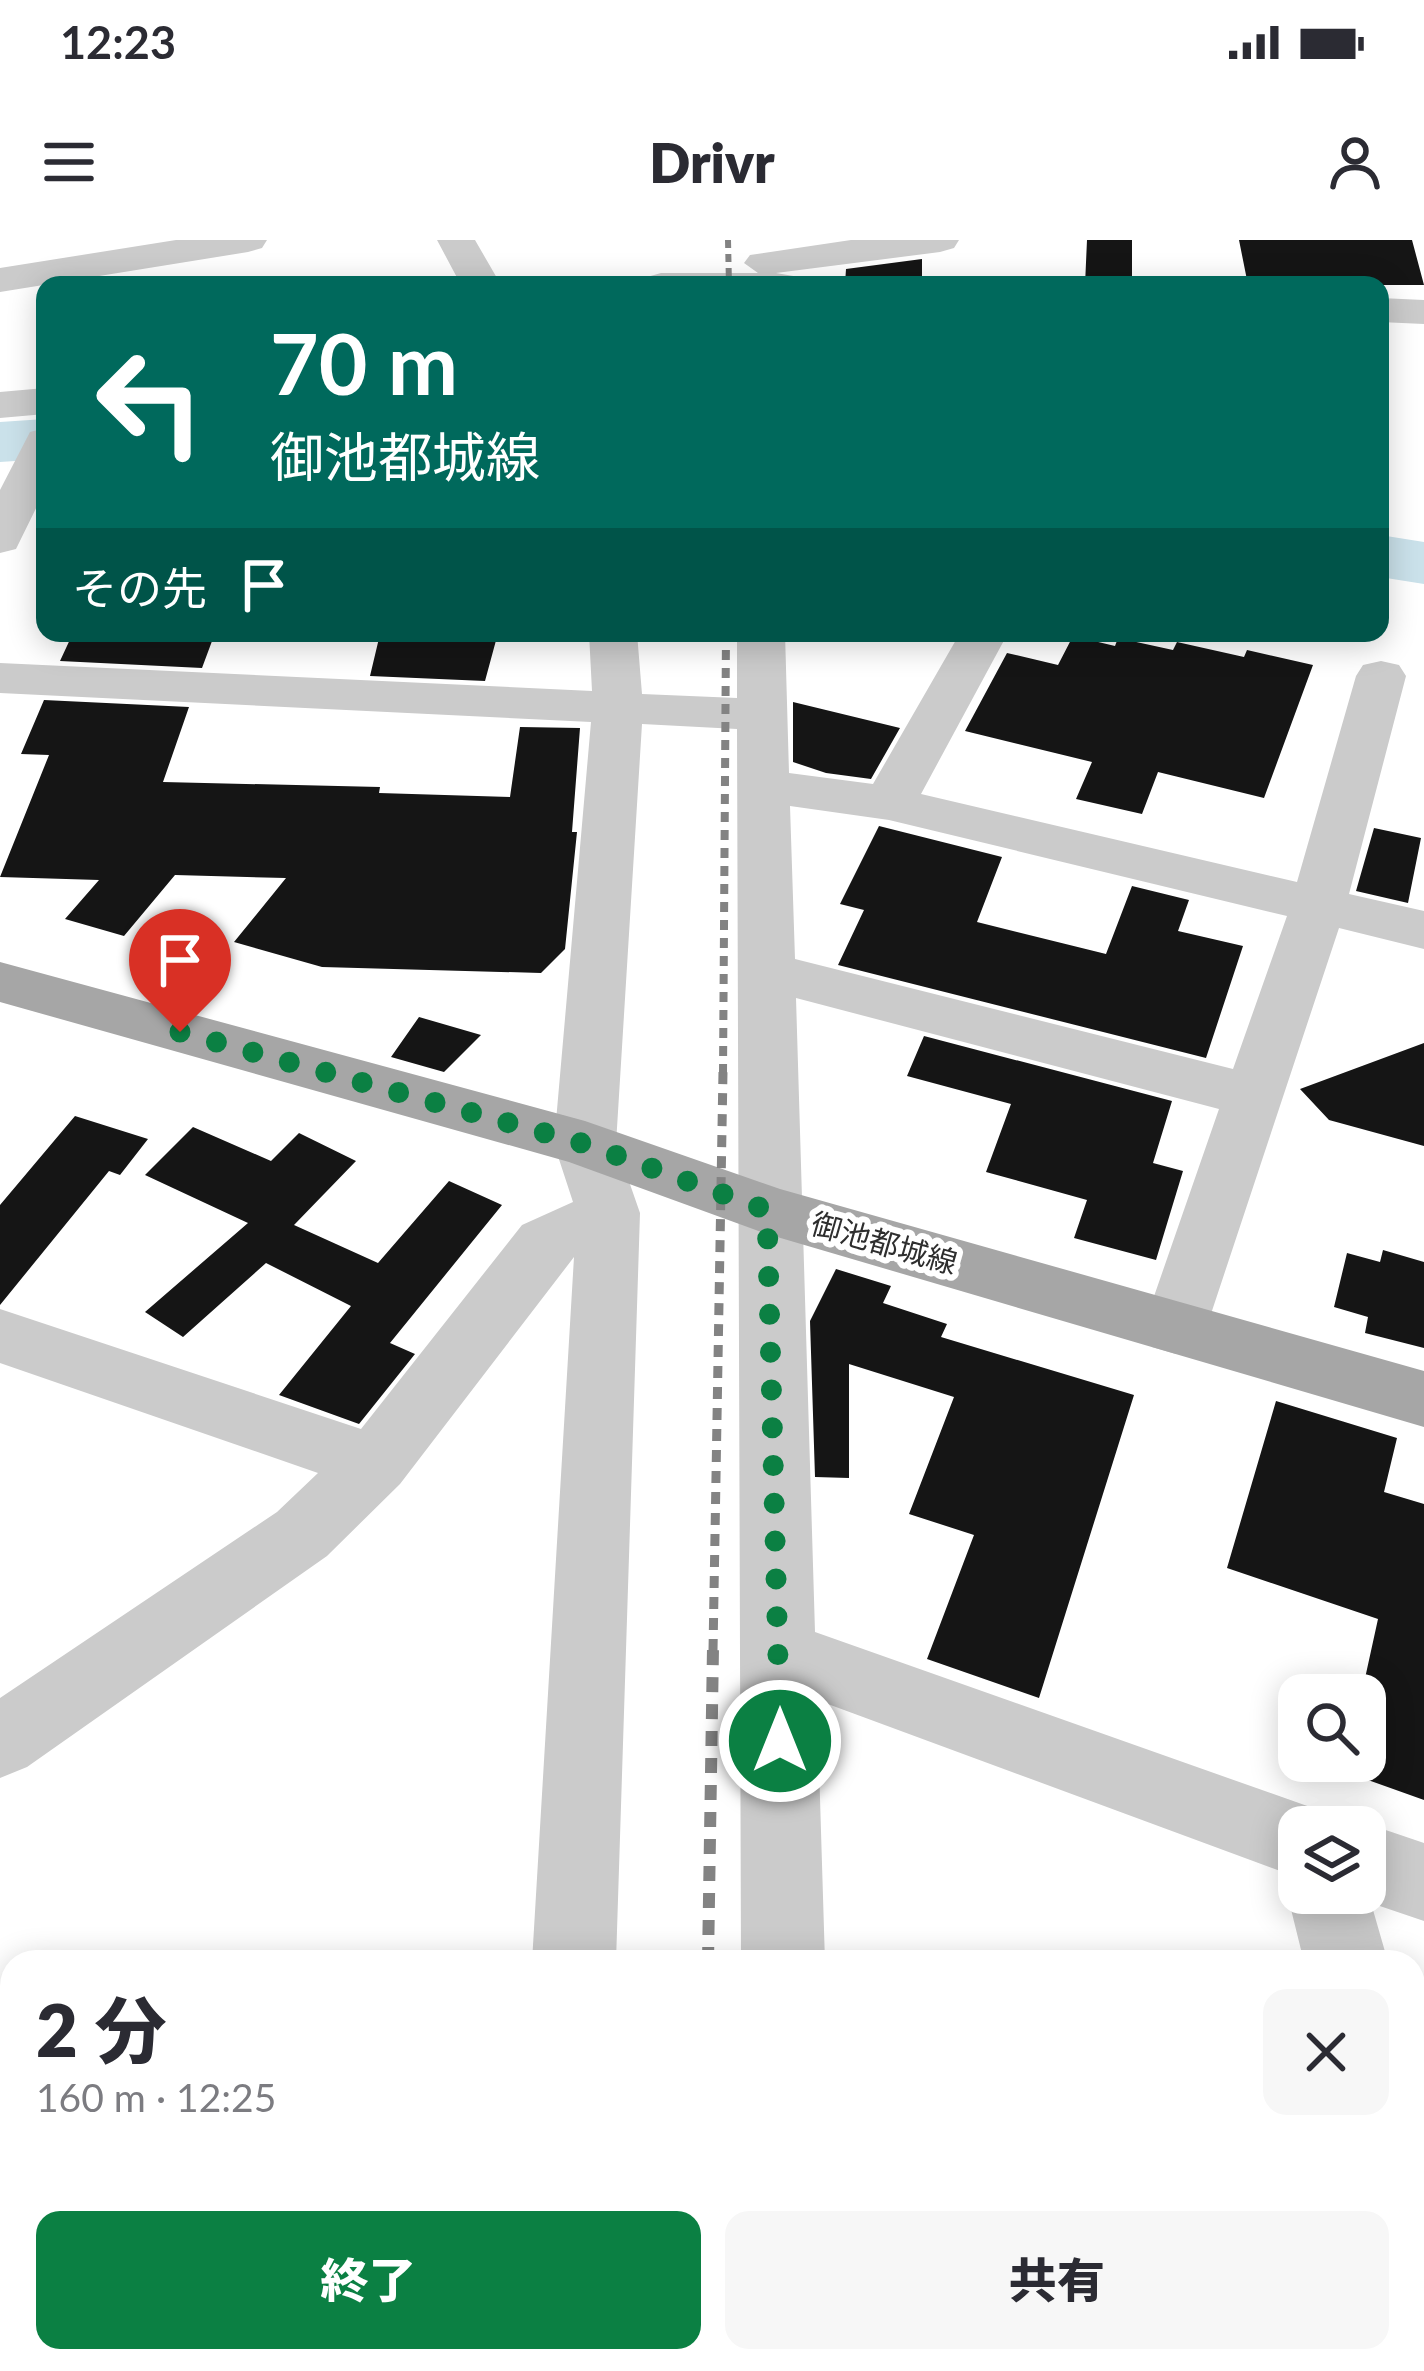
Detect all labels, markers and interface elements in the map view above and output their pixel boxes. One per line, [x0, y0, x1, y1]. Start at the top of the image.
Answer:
text: 12:23 [60, 15, 176, 69]
icon: menu [36, 129, 102, 195]
icon: person [1322, 129, 1388, 195]
text: Drivr [649, 130, 775, 195]
text: 70 m [270, 312, 458, 413]
icon: left [72, 324, 228, 480]
text: 御池都城線 [270, 424, 540, 489]
icon: arrive [231, 552, 297, 618]
text: その先 [72, 561, 207, 615]
pin [129, 909, 231, 1032]
icon: arrive [147, 927, 213, 993]
street label: 御池都城線 [807, 1204, 962, 1280]
map controls [1278, 1674, 1386, 1914]
button: search [1278, 1674, 1386, 1782]
position arrow [717, 1678, 843, 1804]
button: layers [1278, 1806, 1386, 1914]
text: 2 分 [36, 1986, 166, 2072]
button: close [1263, 1989, 1389, 2115]
text: 160 m · 12:25 [36, 2074, 276, 2120]
button: 終了 [36, 2211, 701, 2349]
button: 共有 [725, 2211, 1389, 2349]

